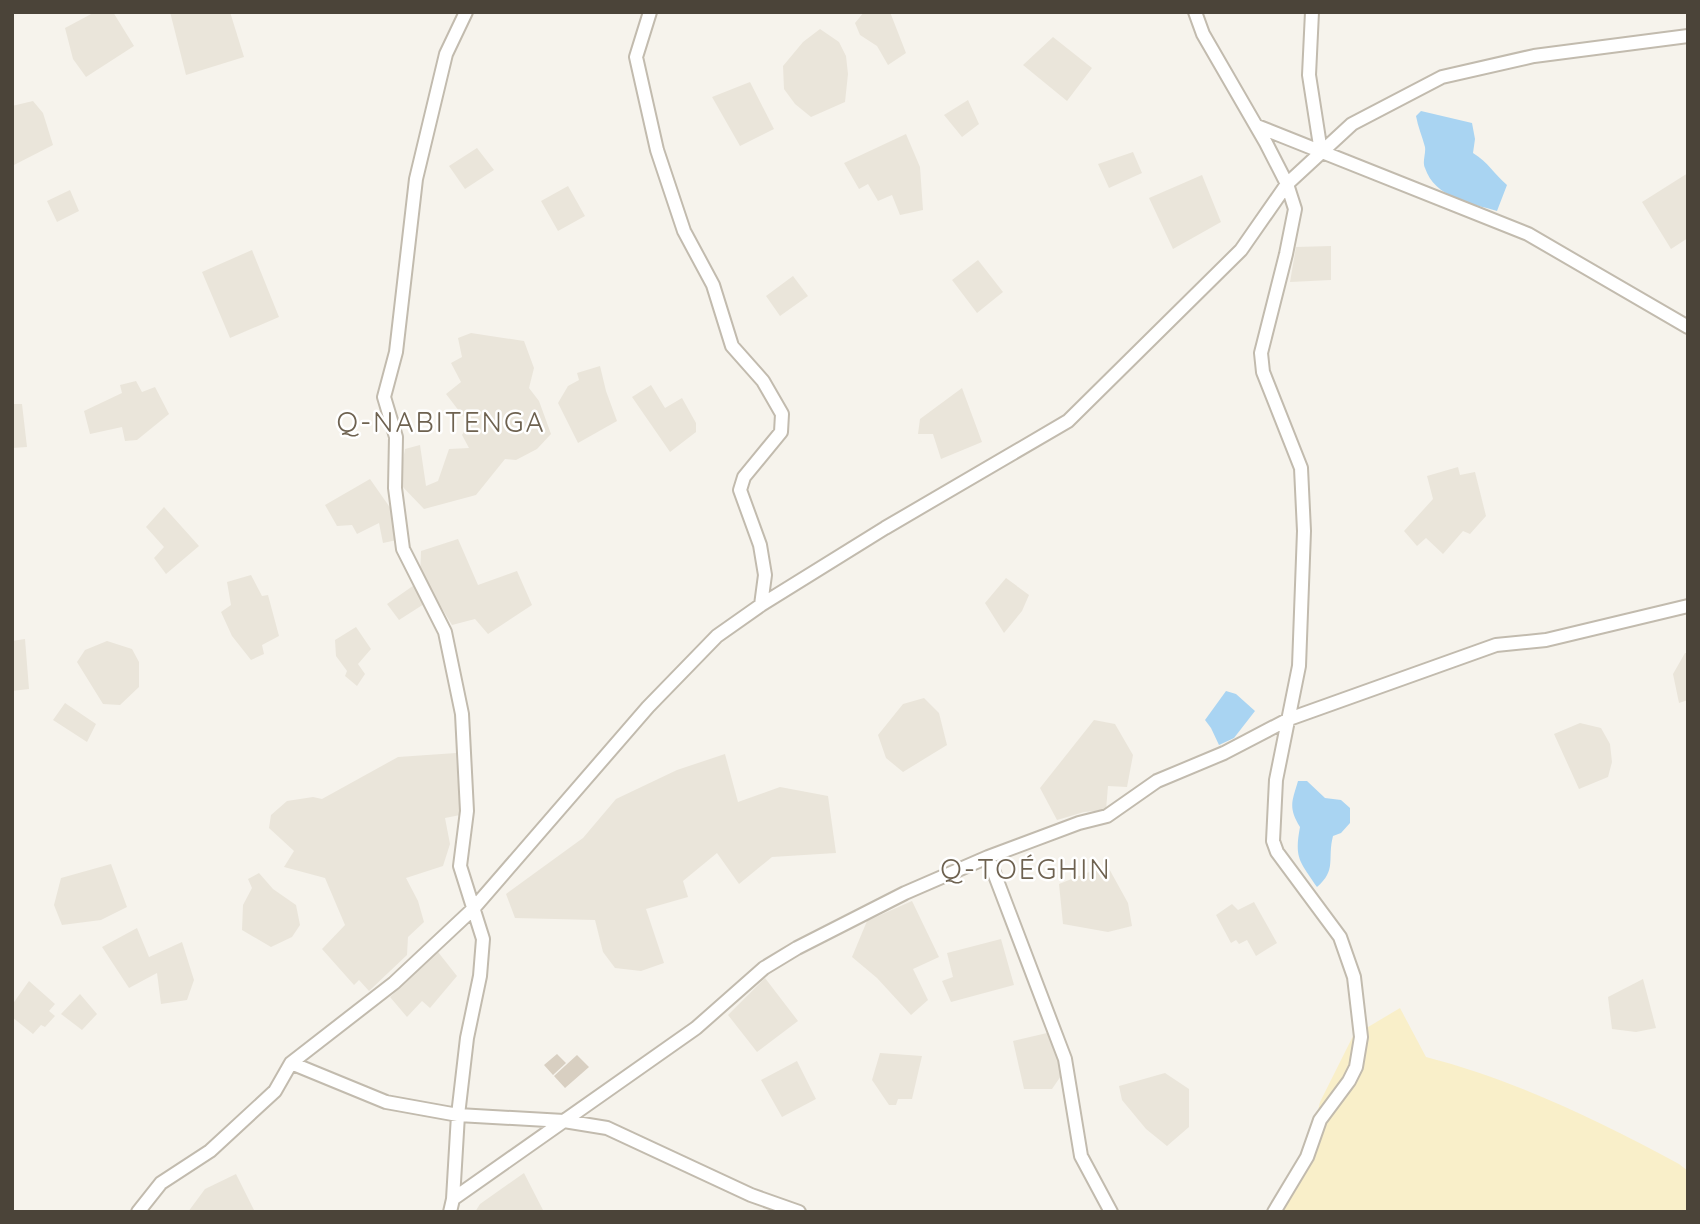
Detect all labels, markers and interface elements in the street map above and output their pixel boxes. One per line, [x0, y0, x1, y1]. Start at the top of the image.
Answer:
district label: Q-NABITENGA [336, 404, 546, 439]
district label: Q-TOÉGHIN [940, 851, 1112, 886]

